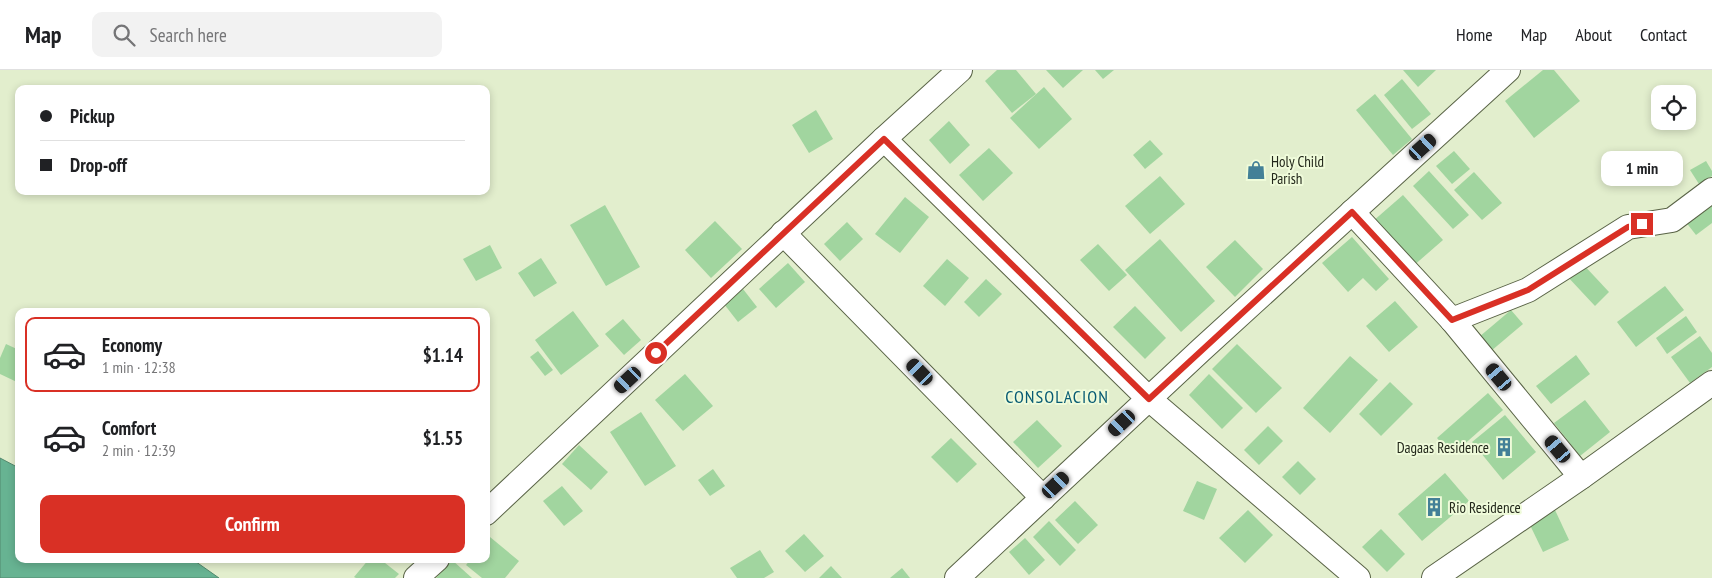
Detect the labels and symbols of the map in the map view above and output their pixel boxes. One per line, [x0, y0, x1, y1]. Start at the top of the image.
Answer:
car [1406, 131, 1439, 163]
place label: Holy Child Parish [1271, 152, 1324, 188]
callout: 1 min [1601, 152, 1683, 186]
shop icon: Holy Child Parish [1245, 159, 1267, 181]
route end [1631, 213, 1653, 235]
route start [645, 342, 667, 364]
car [904, 356, 935, 388]
car [1483, 361, 1514, 393]
car [611, 364, 644, 396]
district label: CONSOLACION [1005, 385, 1109, 408]
car [1105, 407, 1138, 439]
car [1542, 433, 1573, 465]
building icon: Dagaas Residence [1493, 436, 1515, 458]
place label: Dagaas Residence [1397, 438, 1489, 457]
car [1039, 469, 1072, 501]
building icon: Rio Residence [1423, 496, 1445, 518]
place label: Rio Residence [1449, 498, 1521, 517]

